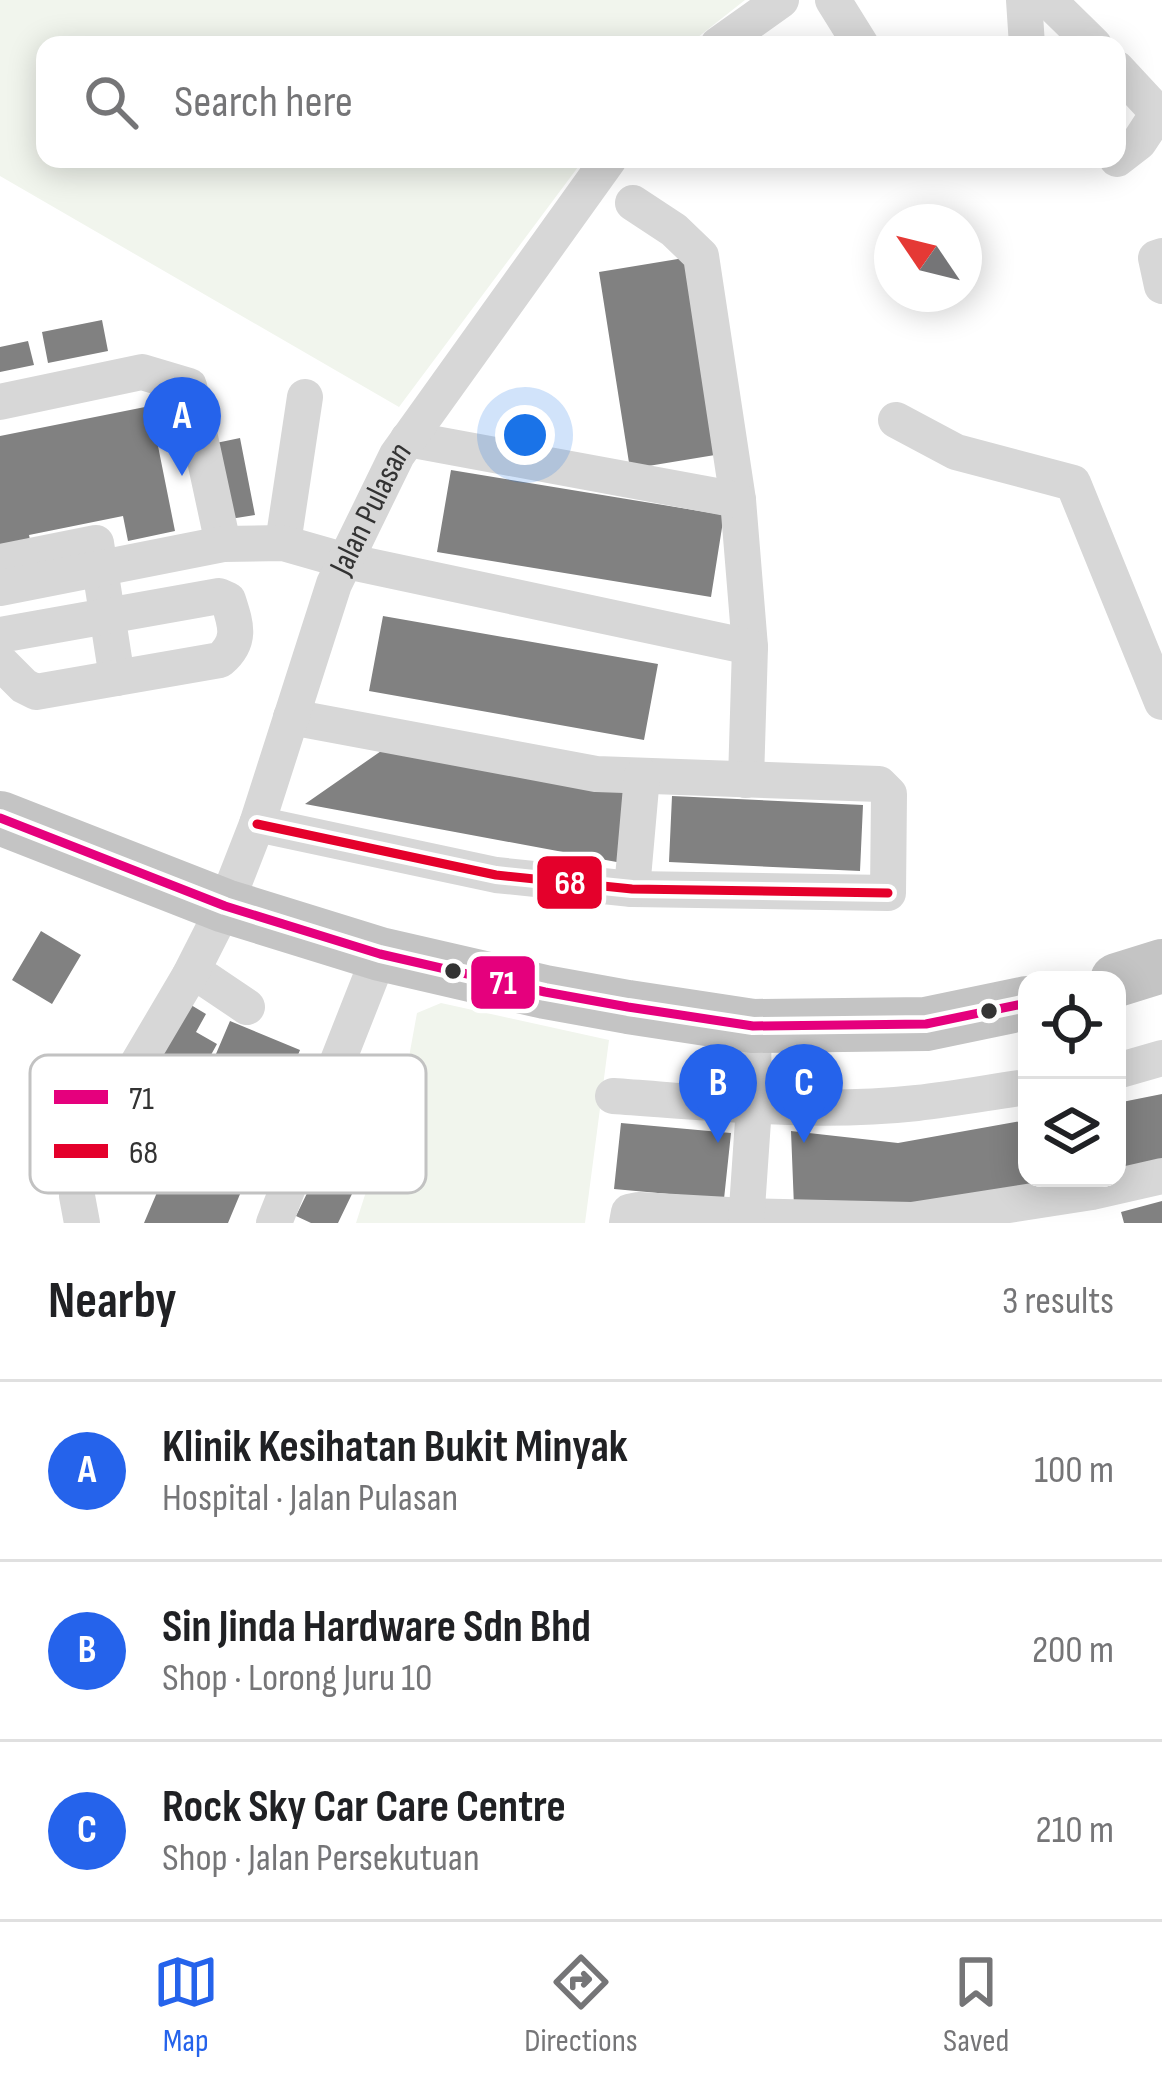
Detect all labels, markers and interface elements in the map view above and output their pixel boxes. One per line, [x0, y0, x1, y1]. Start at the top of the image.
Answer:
search box [36, 36, 1126, 168]
icon: search [78, 69, 144, 135]
text: Search here [174, 75, 353, 130]
north arrow [874, 204, 982, 312]
pin: A [143, 377, 221, 476]
your location [495, 405, 555, 465]
street label: Jalan Pulasan [321, 434, 420, 583]
line badge: 68 [535, 854, 604, 911]
text: 68 [554, 864, 586, 904]
line badge: 71 [469, 954, 537, 1011]
unlabelled marker [442, 960, 464, 982]
text: 71 [489, 964, 517, 1004]
map controls [1018, 971, 1126, 1187]
button: locate [1018, 971, 1126, 1079]
unlabelled marker [978, 1000, 1000, 1022]
pin: B [679, 1044, 757, 1143]
pin: C [765, 1044, 843, 1143]
legend [30, 1055, 426, 1193]
text: 71 [129, 1079, 154, 1119]
button: layers [1018, 1079, 1126, 1187]
text: 68 [129, 1133, 158, 1173]
text: Nearby [48, 1271, 177, 1332]
text: 3 results [1002, 1278, 1114, 1325]
text: Klinik Kesihatan Bukit Minyak [162, 1420, 628, 1475]
text: A [78, 1447, 96, 1494]
text: 100 m [1034, 1447, 1114, 1494]
text: Hospital · Jalan Pulasan [162, 1475, 458, 1522]
text: Sin Jinda Hardware Sdn Bhd [162, 1600, 591, 1655]
text: B [78, 1627, 96, 1674]
text: 200 m [1032, 1627, 1114, 1674]
text: Shop · Lorong Juru 10 [162, 1655, 432, 1702]
text: Rock Sky Car Care Centre [162, 1780, 566, 1835]
text: C [77, 1807, 97, 1854]
text: 210 m [1036, 1807, 1114, 1854]
text: Shop · Jalan Persekutuan [162, 1835, 480, 1882]
tab: Map [153, 1949, 219, 2061]
tab: Directions [524, 1949, 638, 2061]
tab: Saved [943, 1949, 1009, 2061]

